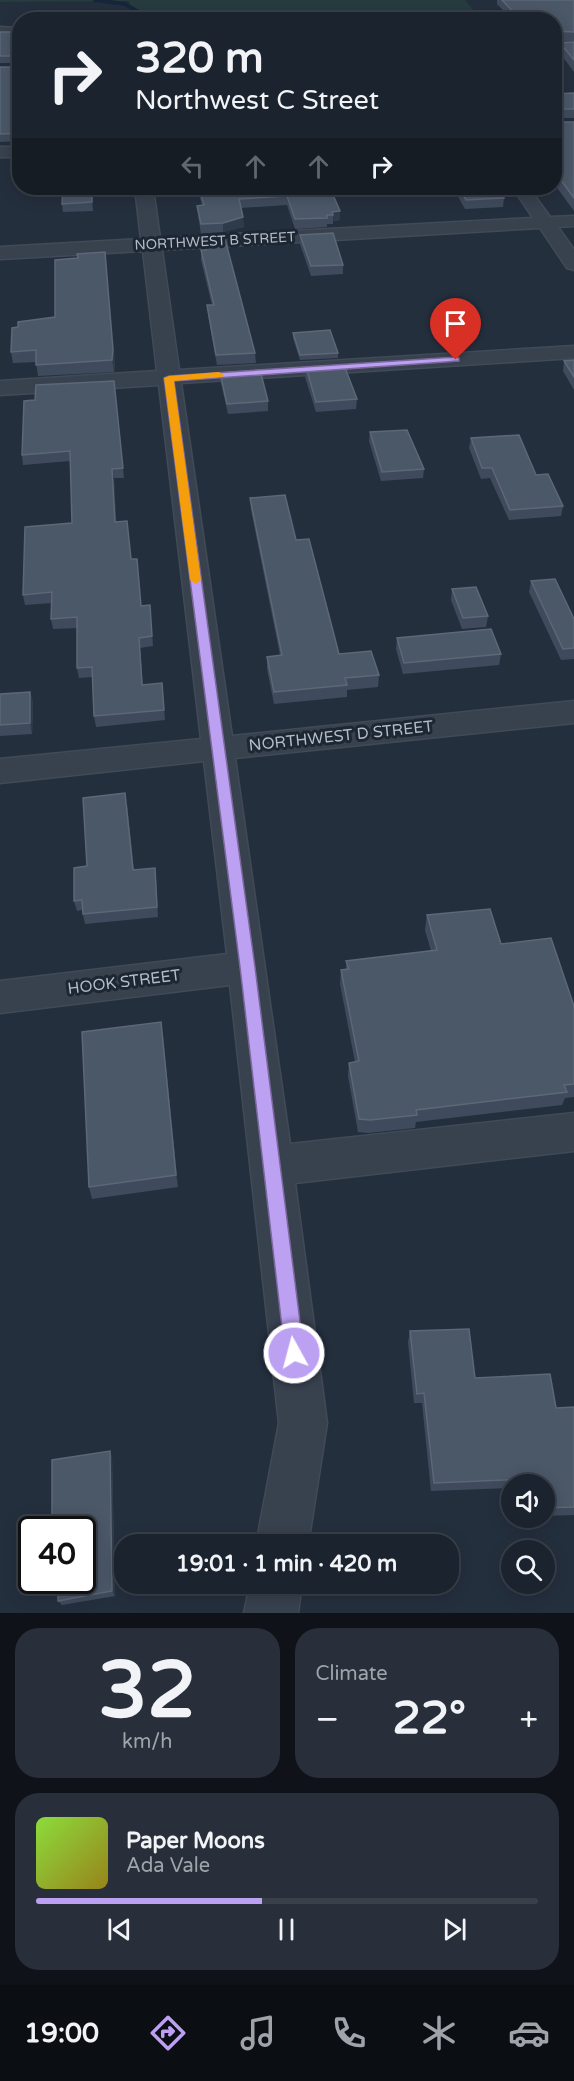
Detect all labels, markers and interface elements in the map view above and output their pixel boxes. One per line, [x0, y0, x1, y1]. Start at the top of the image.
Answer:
text: 320 m [135, 33, 264, 84]
icon: right [36, 36, 114, 114]
text: Northwest C Street [135, 84, 379, 117]
icon: left [176, 150, 209, 183]
icon: ahead [239, 150, 272, 183]
icon: ahead [302, 150, 335, 183]
icon: right [365, 150, 398, 183]
street label: NORTHWEST B STREET [134, 228, 296, 254]
pin [430, 298, 481, 360]
icon: arrive [439, 307, 472, 340]
street label: NORTHWEST D STREET [248, 716, 434, 756]
street label: HOOK STREET [66, 965, 182, 999]
position arrow [262, 1321, 326, 1385]
map controls [501, 1474, 555, 1594]
button: sound [501, 1474, 555, 1528]
speed limit sign: 40 [18, 1516, 96, 1594]
button: search [501, 1540, 555, 1594]
text: 19:01 · 1 min · 420 m [176, 1551, 397, 1577]
text: 32 [98, 1644, 196, 1738]
text: Climate [316, 1662, 388, 1686]
text: 22° [392, 1692, 466, 1746]
text: − [316, 1700, 339, 1739]
text: + [519, 1700, 538, 1739]
text: km/h [122, 1730, 172, 1754]
text: Paper Moons [126, 1828, 265, 1854]
text: Ada Vale [126, 1854, 210, 1878]
icon: previous [103, 1913, 136, 1946]
icon: pause [270, 1913, 303, 1946]
icon: next [438, 1913, 471, 1946]
icon: directions [147, 2012, 189, 2054]
icon: music [237, 2012, 279, 2054]
icon: phone [328, 2012, 370, 2054]
icon: climate [418, 2012, 460, 2054]
icon: car [508, 2012, 550, 2054]
text: 19:00 [24, 2017, 99, 2050]

